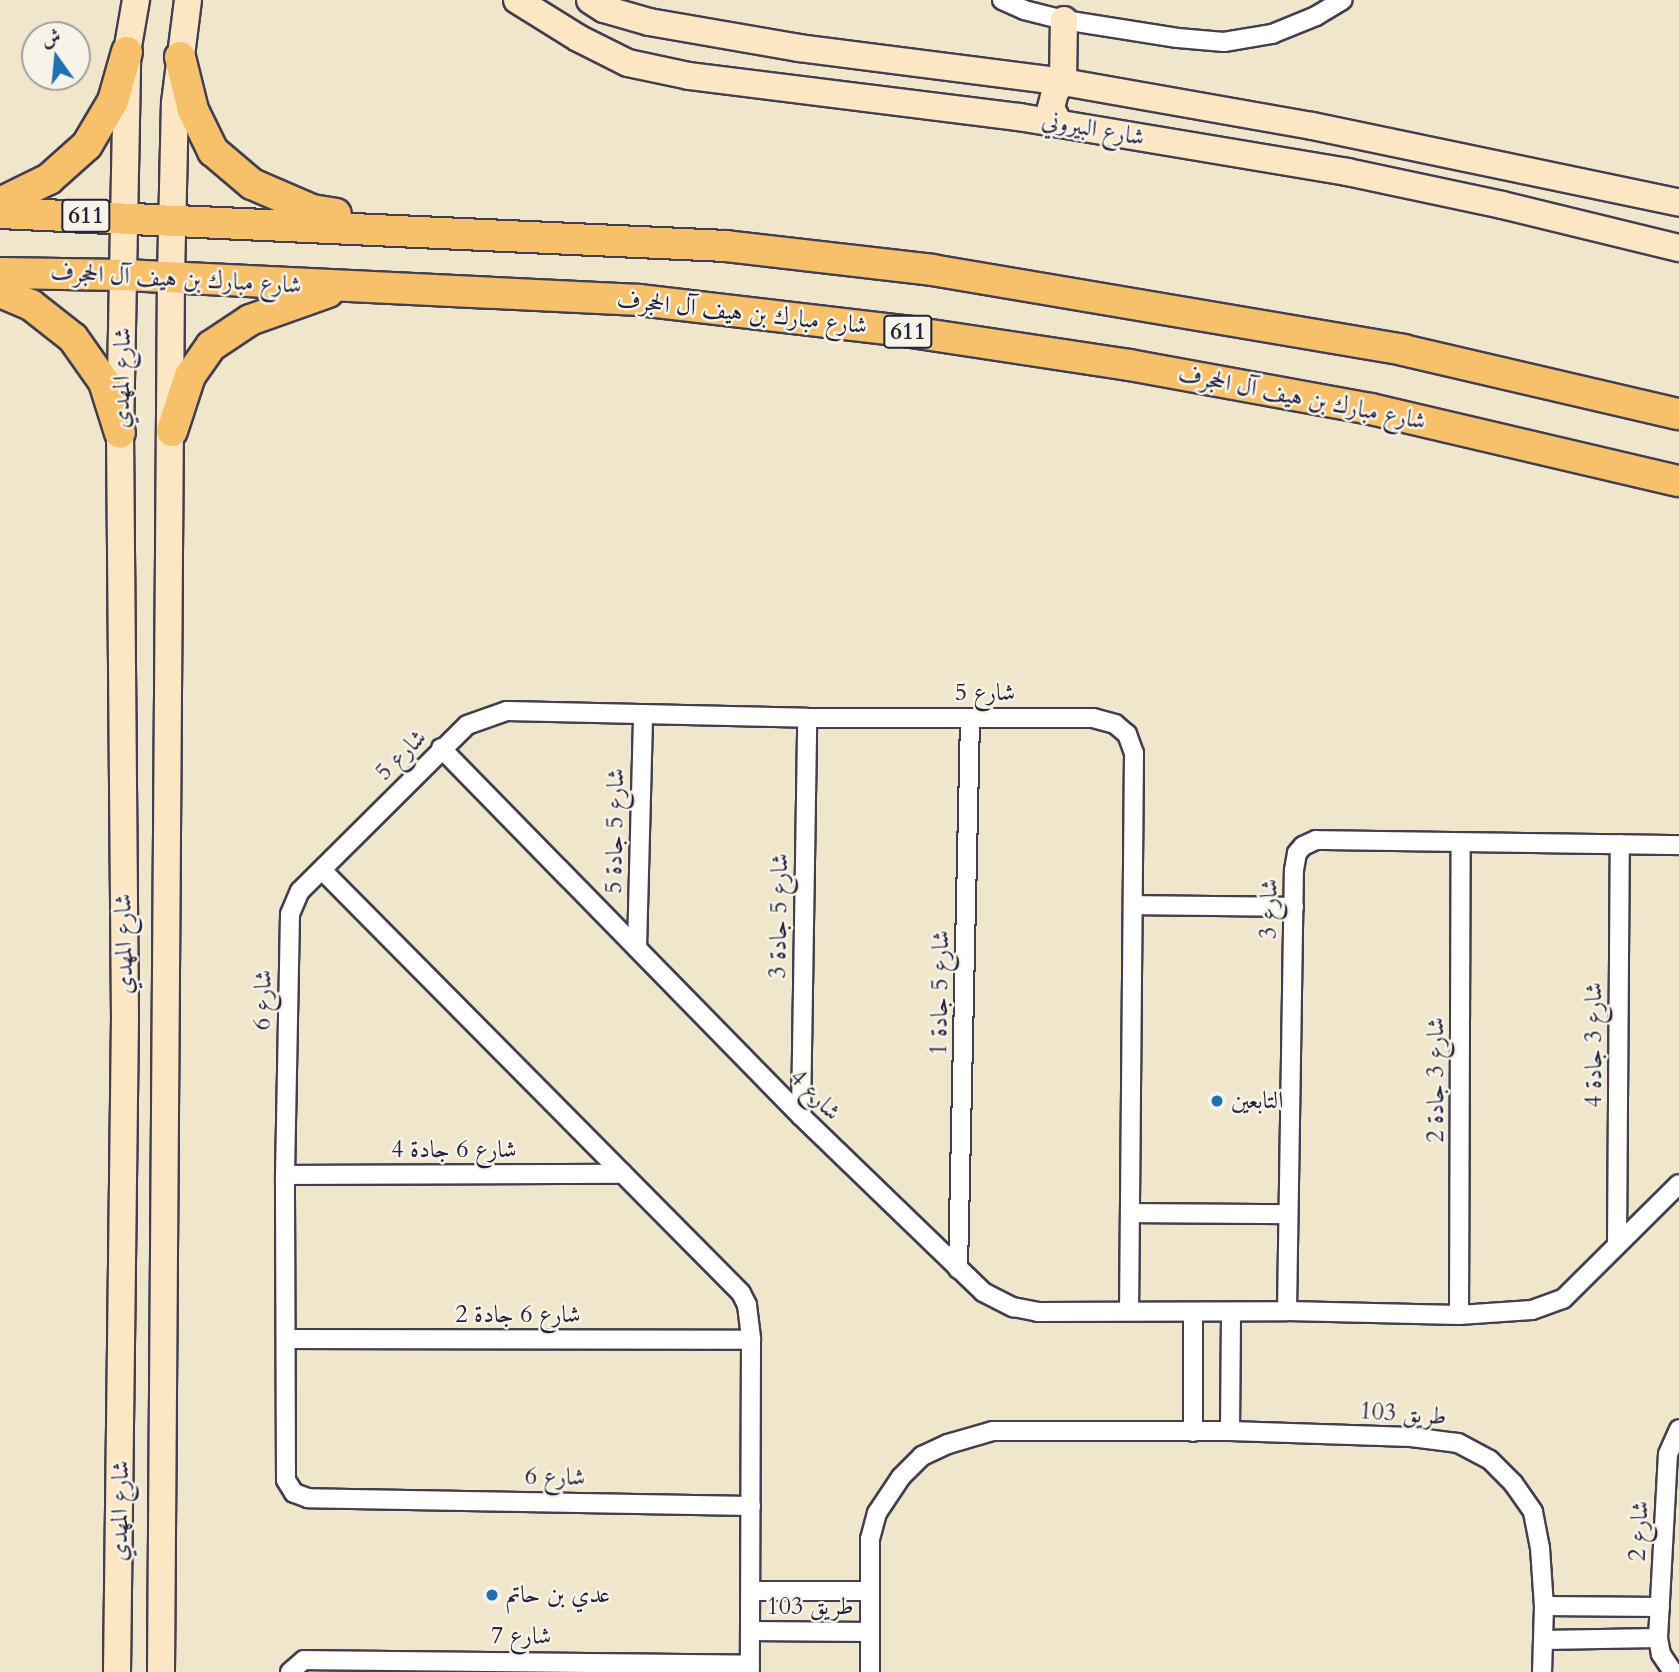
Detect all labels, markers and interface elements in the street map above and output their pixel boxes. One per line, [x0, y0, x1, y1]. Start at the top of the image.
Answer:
north arrow [21, 21, 91, 91]
text: ش [39, 23, 64, 53]
street label: شارع البيروني [1039, 106, 1147, 152]
road number: 611 [60, 196, 112, 236]
street label: شارع مبارك بن هيف آل الحجرف [50, 258, 302, 300]
street label: شارع مبارك بن هيف آل الحجرف [615, 286, 869, 340]
road number: 611 [882, 312, 934, 352]
street label: شارع المهدي [107, 327, 137, 429]
street label: شارع مبارك بن هيف آل الحجرف [1176, 360, 1428, 436]
street label: شارع 5 [955, 679, 1015, 707]
street label: شارع 5 [369, 723, 433, 787]
street label: شارع 5 جادة 5 [600, 768, 630, 894]
street label: شارع 5 جادة 3 [764, 853, 794, 979]
street label: شارع 3 [1254, 879, 1284, 939]
street label: شارع المهدي [109, 893, 139, 995]
street label: شارع 5 جادة 1 [925, 930, 955, 1056]
street label: شارع 6 [248, 970, 278, 1030]
street label: شارع 3 جادة 4 [1580, 982, 1608, 1108]
street label: شارع 3 جادة 2 [1422, 1017, 1450, 1143]
street label: شارع 4 [783, 1063, 847, 1127]
place label: التابعين [1231, 1087, 1283, 1115]
marker: التابعين [1209, 1093, 1225, 1109]
street label: شارع 6 جادة 4 [391, 1136, 517, 1164]
street label: شارع 6 جادة 2 [455, 1301, 581, 1329]
street label: طريق 103 [1358, 1397, 1448, 1431]
street label: شارع المهدي [105, 1460, 135, 1562]
street label: شارع 6 [525, 1462, 585, 1492]
street label: شارع 2 [1623, 1500, 1655, 1562]
place label: عدي بن حاتم [506, 1581, 610, 1609]
marker: عدي بن حاتم [484, 1587, 500, 1603]
street label: طريق 103 [766, 1593, 854, 1621]
street label: شارع 7 [491, 1621, 551, 1651]

